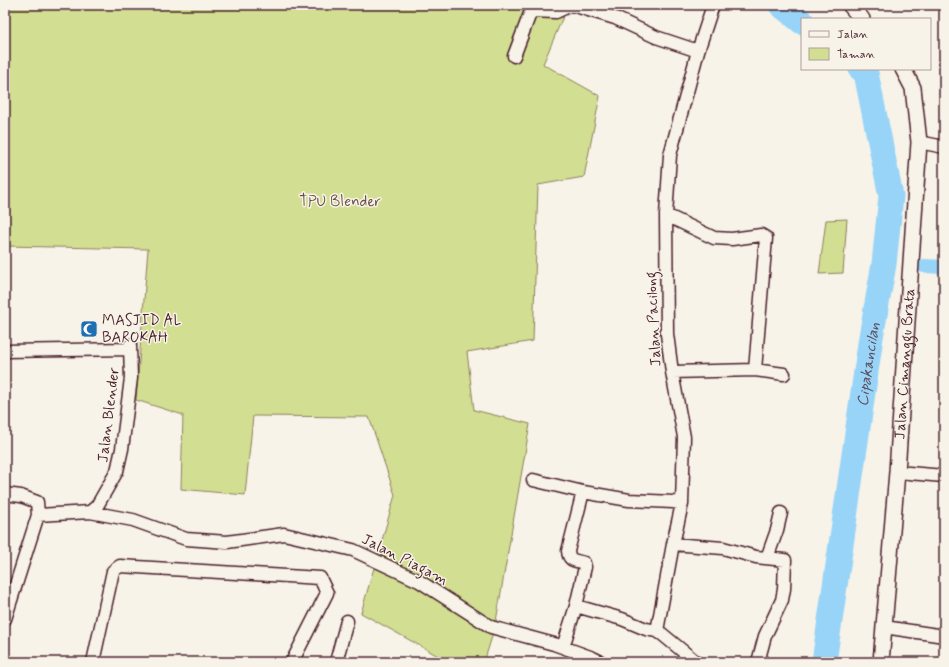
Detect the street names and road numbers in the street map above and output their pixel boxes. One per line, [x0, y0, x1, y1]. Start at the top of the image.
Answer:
street label: Jalan Pacilong [642, 271, 667, 367]
street label: Jalan Cimanggu Brata [890, 288, 920, 440]
street label: Jalan Blender [93, 366, 125, 464]
street label: Jalan Piagam [357, 530, 451, 591]

